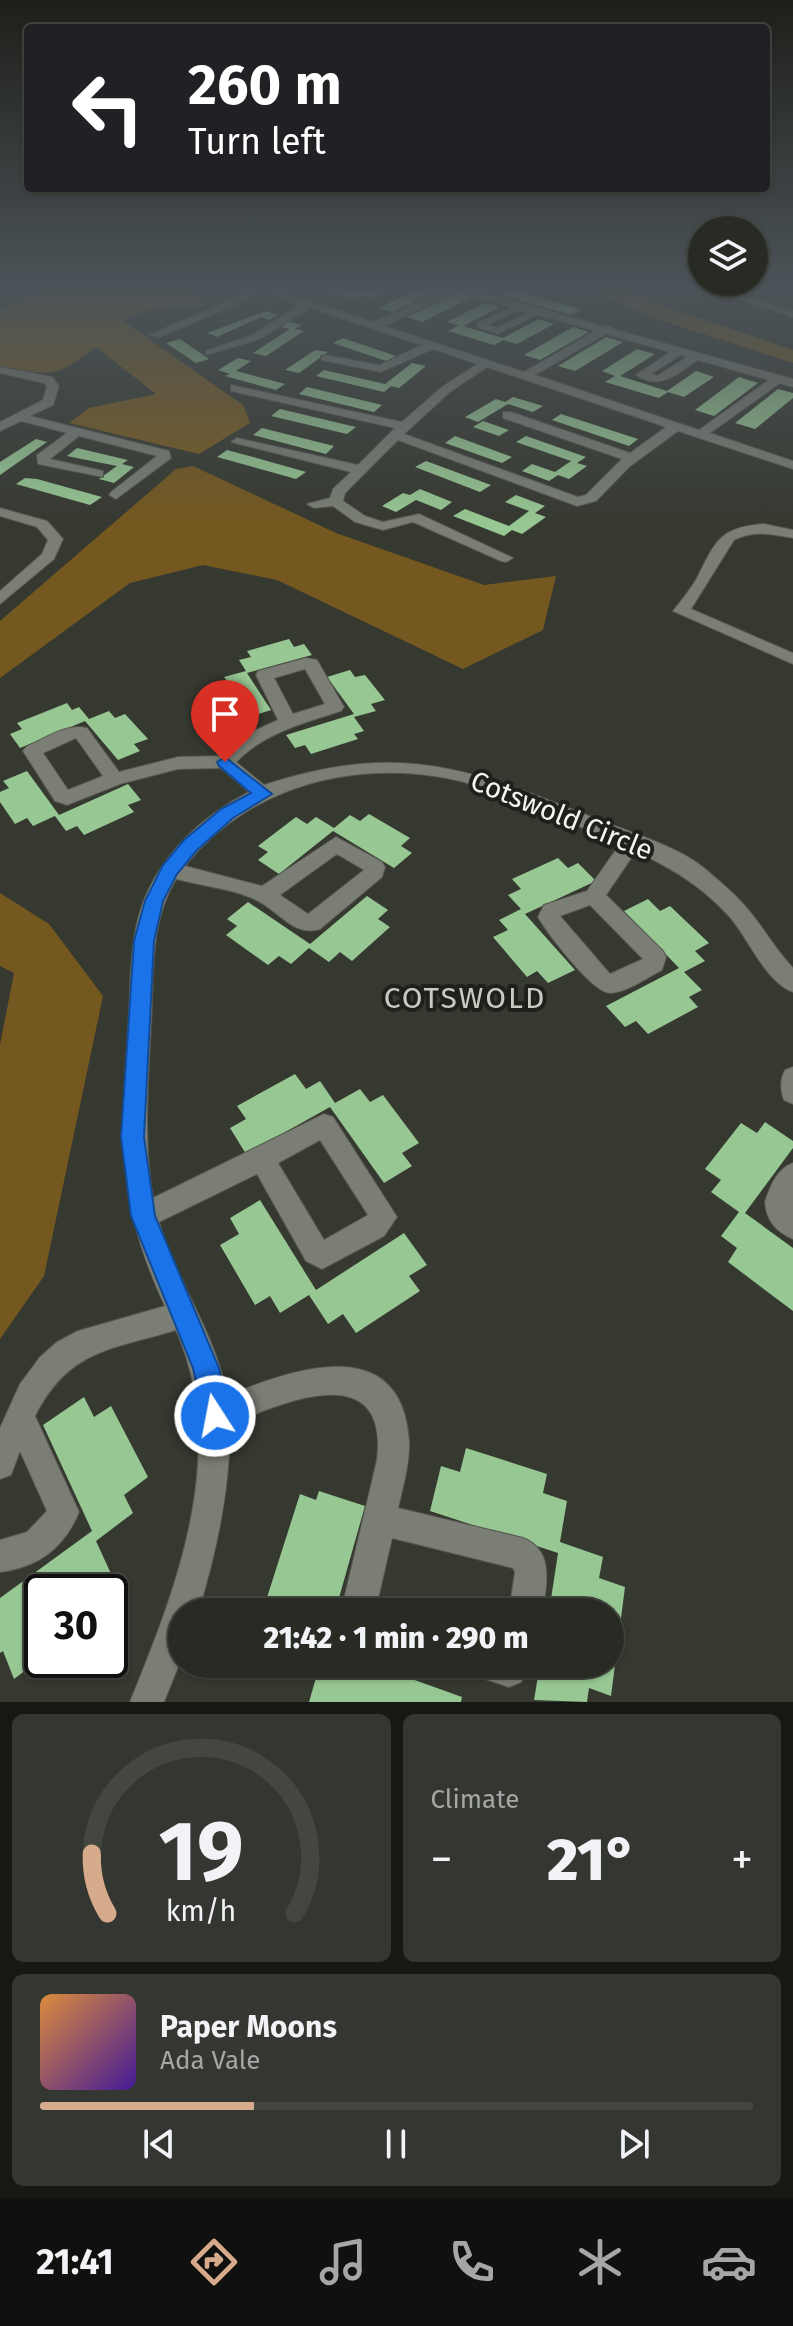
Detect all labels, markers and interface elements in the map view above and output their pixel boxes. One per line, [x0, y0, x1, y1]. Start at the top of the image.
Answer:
text: 260 m [188, 52, 342, 119]
icon: left [56, 56, 160, 160]
text: Turn left [188, 120, 326, 164]
map controls [688, 216, 768, 296]
button: layers [688, 216, 768, 296]
pin [191, 680, 259, 762]
icon: arrive [203, 692, 247, 736]
street label: Cotswold Circle [466, 764, 658, 867]
district label: COTSWOLD [384, 980, 546, 1016]
position arrow [173, 1374, 257, 1458]
speed limit sign: 30 [24, 1574, 128, 1678]
text: 21:42 · 1 min · 290 m [264, 1620, 528, 1656]
text: Climate [431, 1784, 519, 1815]
text: 19 [159, 1802, 244, 1902]
text: 21° [547, 1824, 637, 1896]
text: − [431, 1833, 453, 1886]
text: + [731, 1833, 753, 1886]
text: km/h [166, 1894, 237, 1929]
text: Paper Moons [160, 2009, 337, 2045]
text: Ada Vale [160, 2045, 260, 2076]
icon: previous [137, 2122, 181, 2166]
icon: pause [374, 2122, 418, 2166]
icon: next [612, 2122, 656, 2166]
icon: directions [186, 2234, 242, 2290]
icon: music [315, 2234, 371, 2290]
icon: phone [444, 2234, 500, 2290]
icon: climate [572, 2234, 628, 2290]
icon: car [701, 2234, 757, 2290]
text: 21:41 [36, 2240, 114, 2284]

